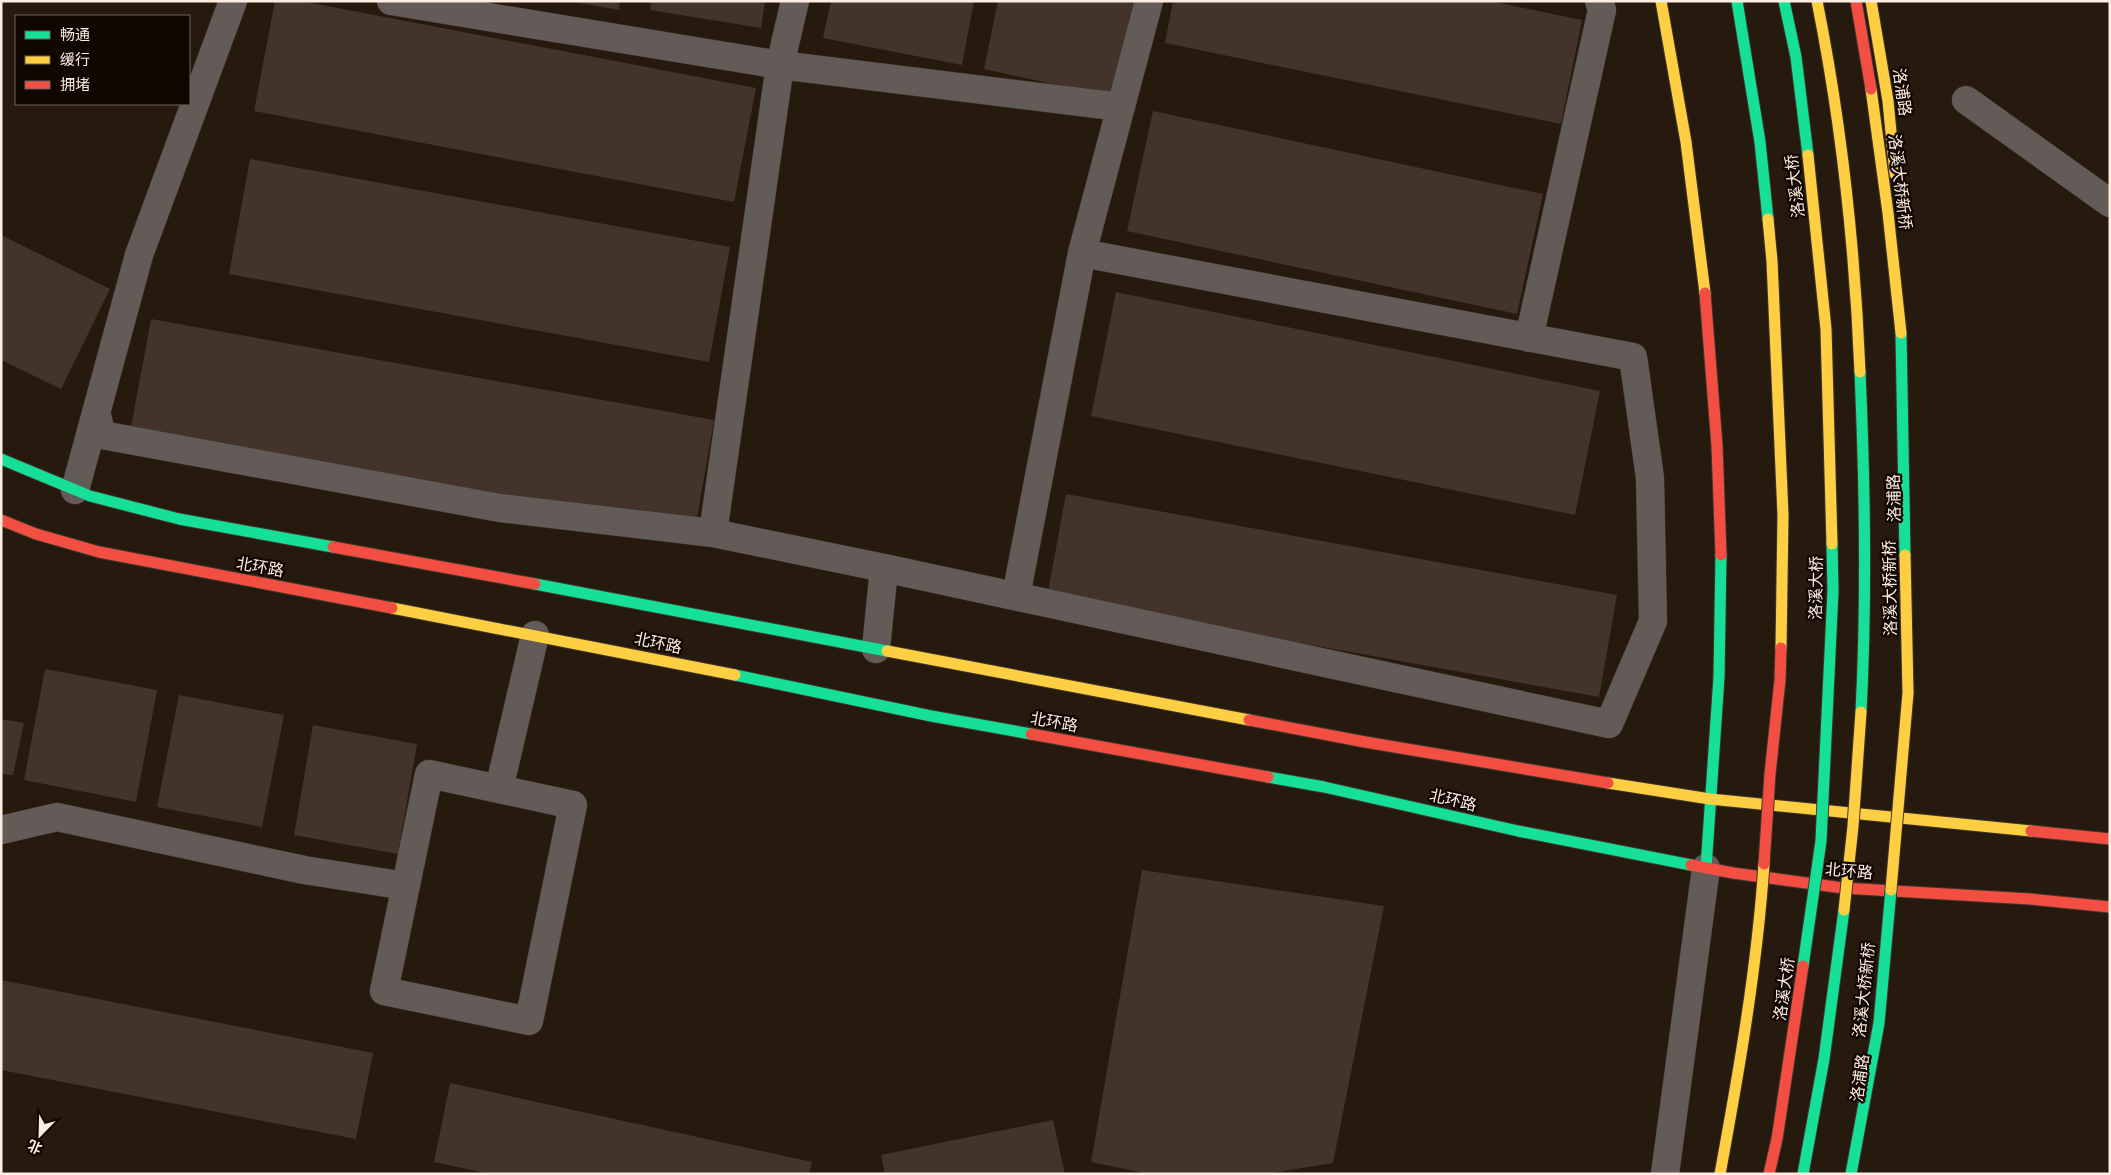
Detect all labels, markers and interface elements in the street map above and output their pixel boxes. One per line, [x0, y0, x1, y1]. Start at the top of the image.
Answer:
legend [15, 15, 190, 105]
text: 畅通 [60, 27, 90, 43]
text: 缓行 [60, 52, 90, 68]
street label: 洛浦路 [1890, 67, 1914, 117]
text: 拥堵 [60, 77, 90, 93]
street label: 洛溪大桥新桥 [1886, 133, 1914, 231]
street label: 洛溪大桥 [1783, 153, 1807, 219]
street label: 洛浦路 [1885, 474, 1903, 522]
street label: 洛溪大桥新桥 [1881, 540, 1899, 636]
street label: 北环路 [235, 554, 285, 580]
street label: 洛溪大桥 [1807, 556, 1825, 620]
street label: 北环路 [633, 630, 683, 656]
street label: 北环路 [1029, 709, 1079, 735]
street label: 北环路 [1428, 786, 1478, 814]
street label: 北环路 [1824, 860, 1874, 882]
street label: 洛溪大桥新桥 [1851, 941, 1877, 1039]
street label: 洛溪大桥 [1771, 956, 1797, 1022]
street label: 洛浦路 [1848, 1053, 1872, 1103]
north arrow [15, 1110, 65, 1160]
text: 北 [25, 1137, 44, 1157]

